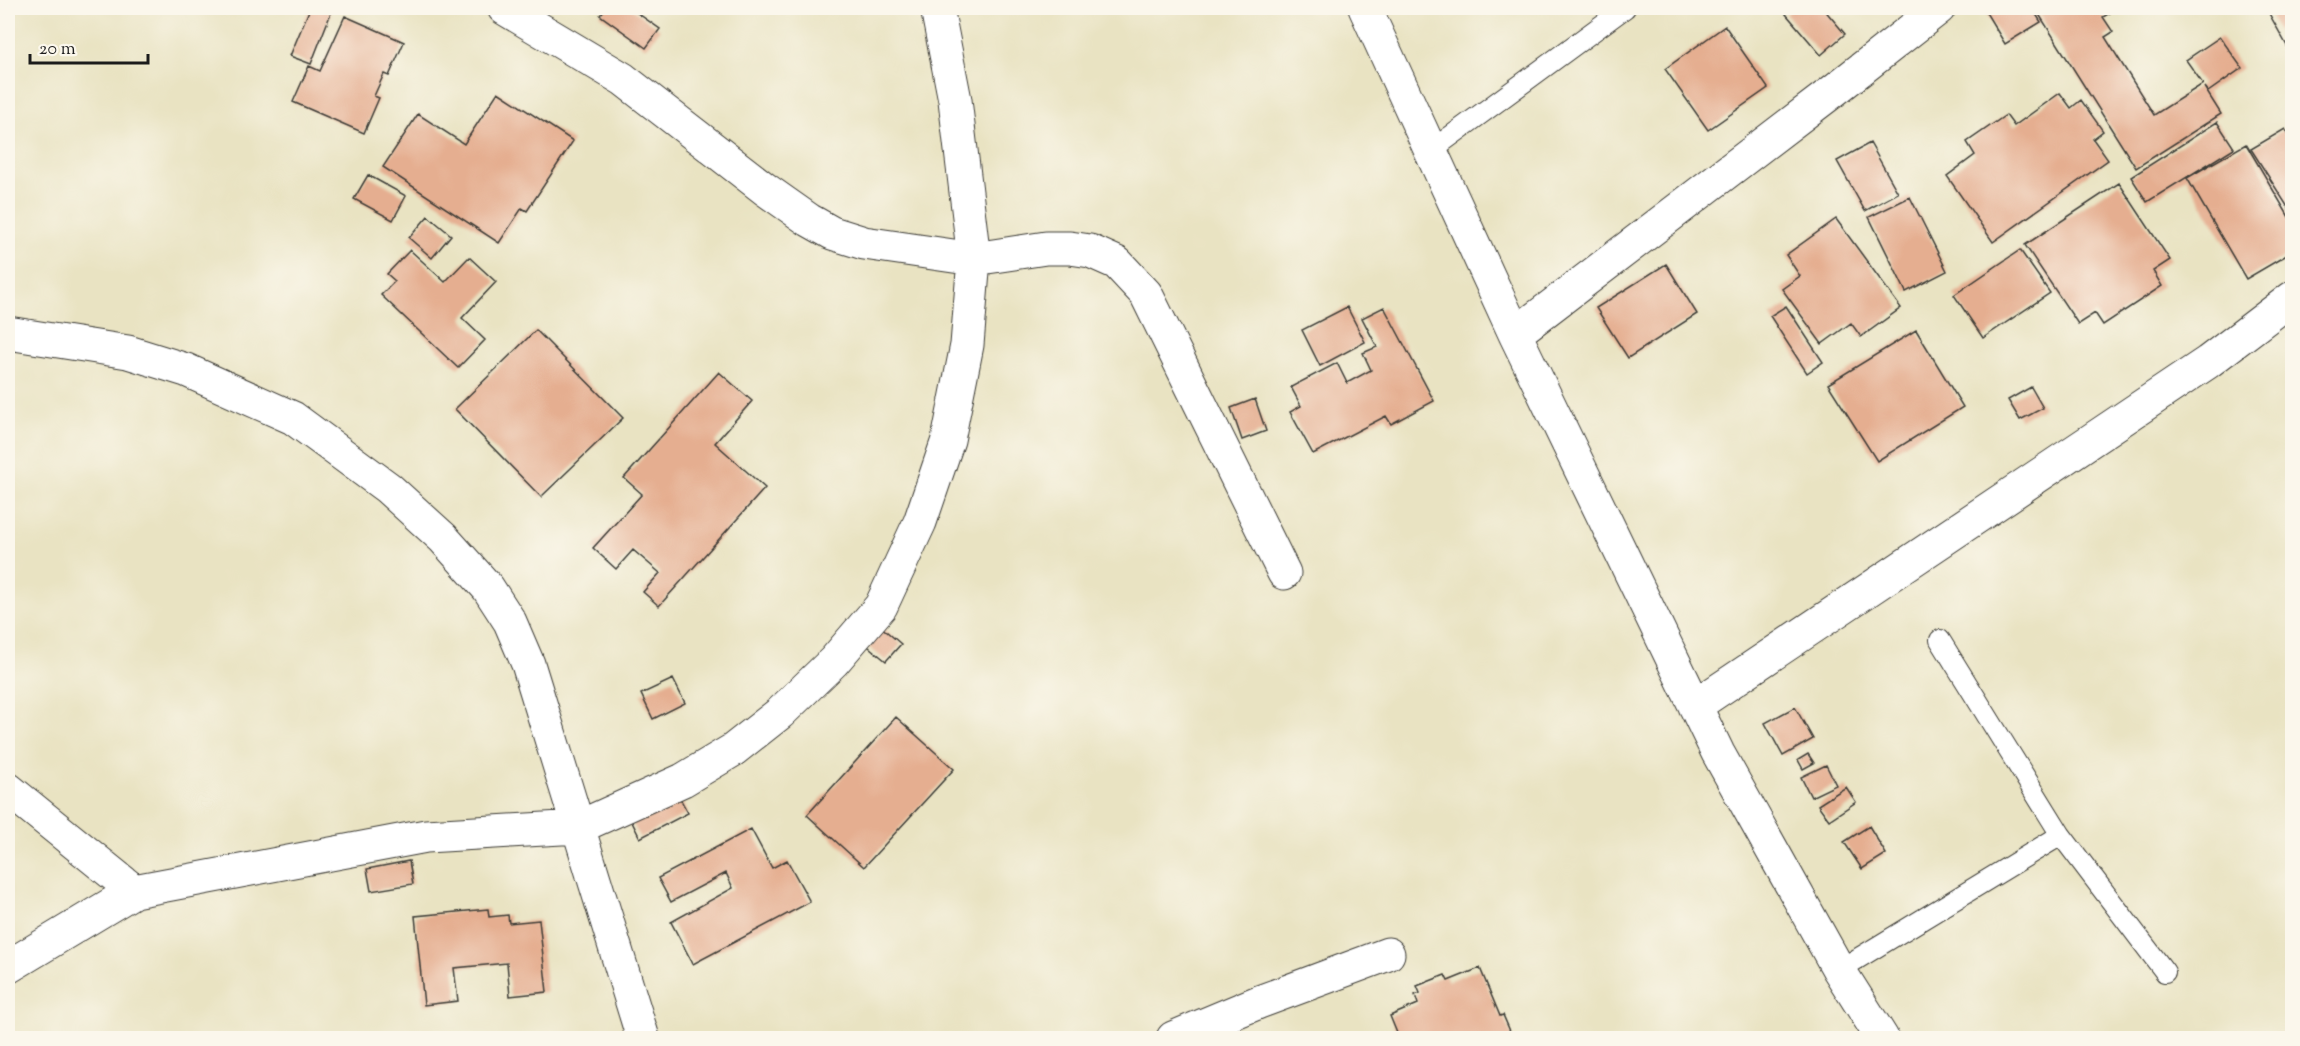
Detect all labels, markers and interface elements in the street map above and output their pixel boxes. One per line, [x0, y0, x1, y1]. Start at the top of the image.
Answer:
scale bar [30, 27, 148, 65]
text: 20 m [39, 37, 76, 63]

